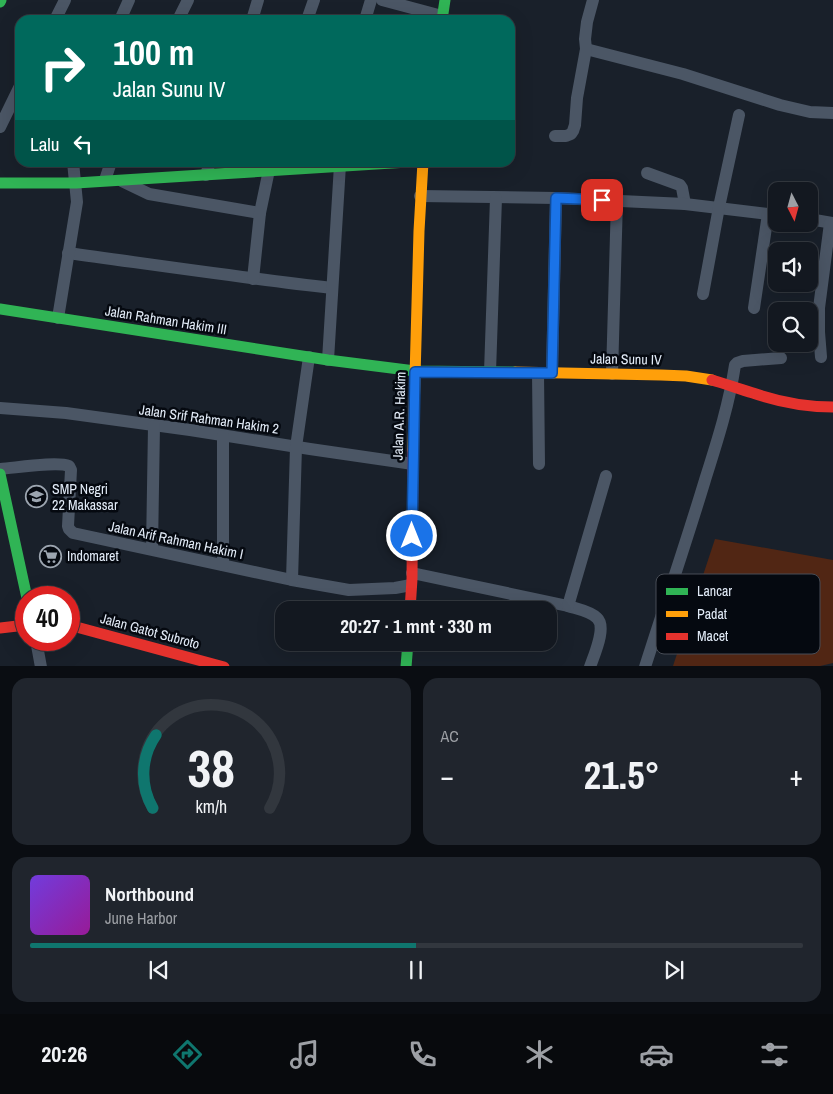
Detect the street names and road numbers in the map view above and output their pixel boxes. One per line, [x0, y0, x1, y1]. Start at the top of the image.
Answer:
street label: Jalan Rahman Hakim III [104, 301, 228, 339]
street label: Jalan Sunu IV [590, 349, 662, 369]
street label: Jalan A.R. Hakim [388, 371, 410, 461]
street label: Jalan Srif Rahman Hakim 2 [138, 400, 280, 438]
street label: Jalan Arif Rahman Hakim I [107, 517, 245, 563]
street label: Jalan Gatot Subroto [98, 609, 202, 653]

